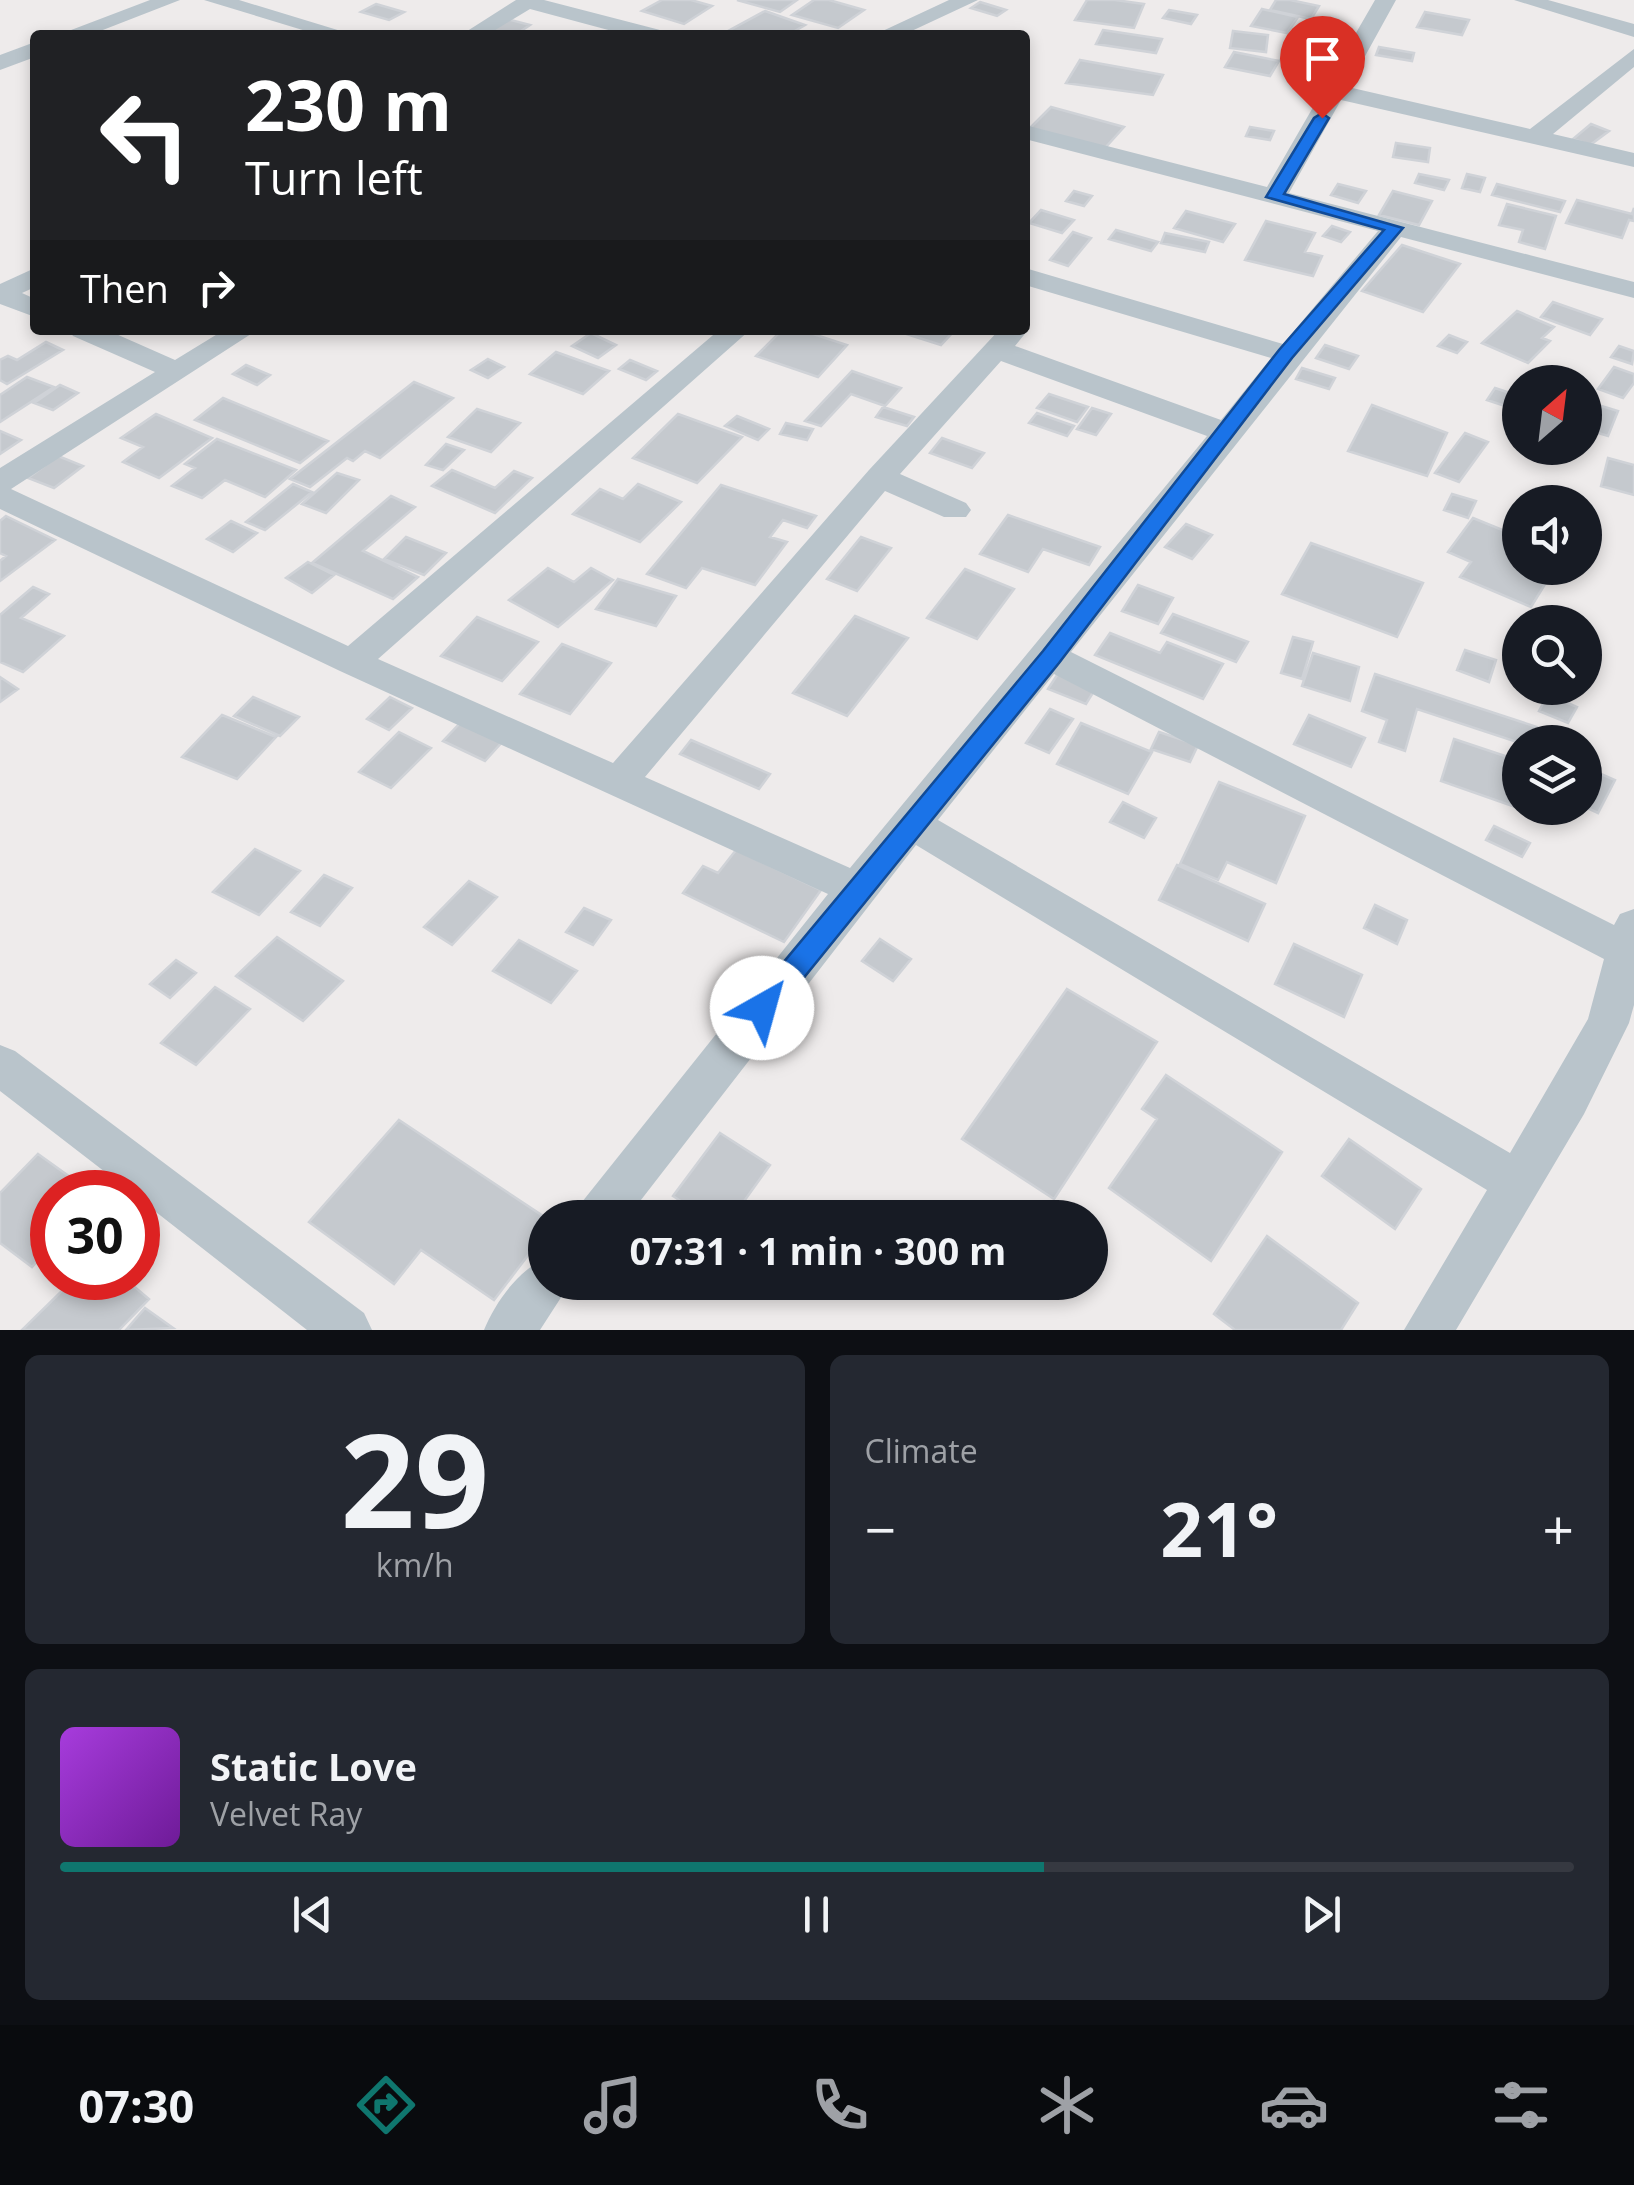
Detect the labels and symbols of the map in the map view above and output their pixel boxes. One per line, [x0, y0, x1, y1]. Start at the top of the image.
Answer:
pin [1280, 16, 1365, 119]
north arrow [1502, 365, 1602, 465]
position arrow [710, 956, 814, 1060]
speed limit sign: 30 [30, 1170, 160, 1300]

